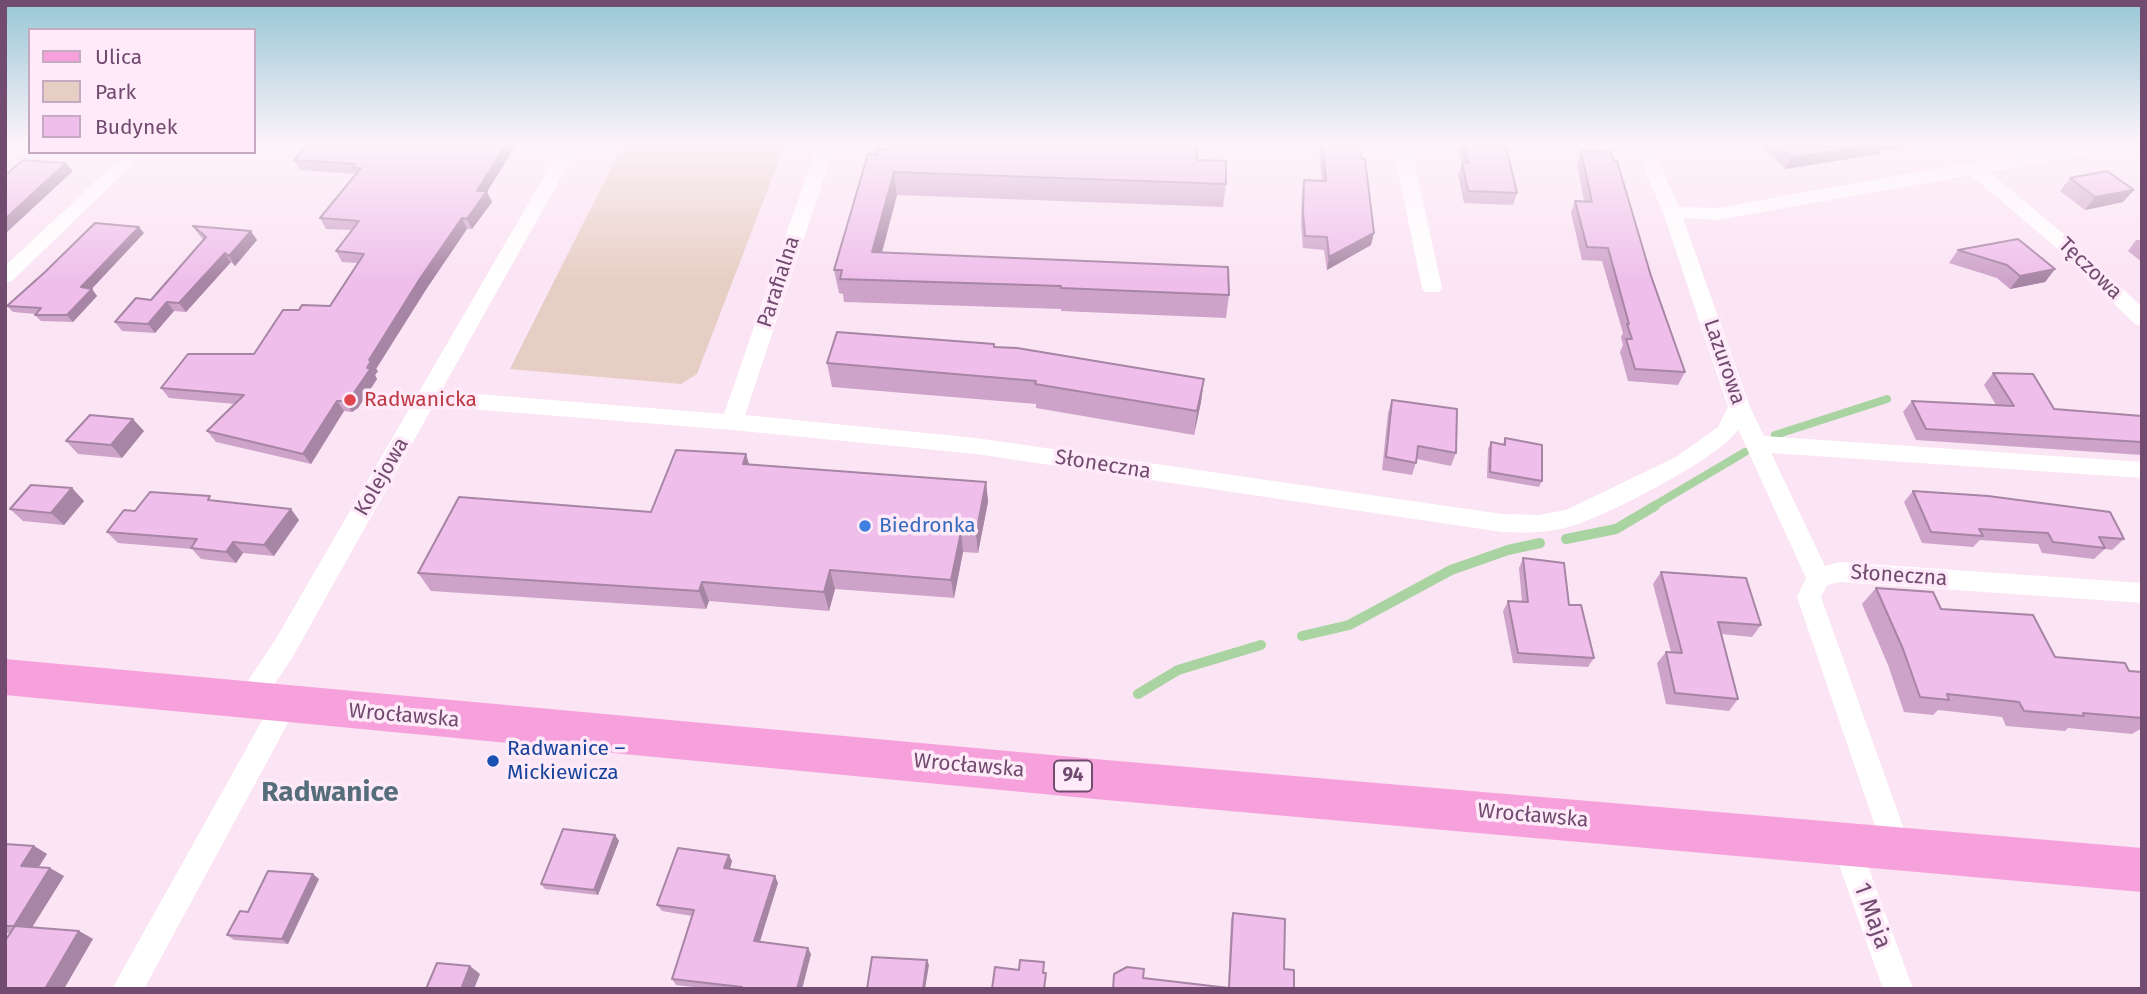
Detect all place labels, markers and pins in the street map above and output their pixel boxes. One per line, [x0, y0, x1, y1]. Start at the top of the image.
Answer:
place label: Radwanicka [364, 387, 477, 413]
marker: Radwanicka [342, 392, 358, 408]
place label: Biedronka [879, 513, 976, 539]
marker: Biedronka [857, 518, 873, 534]
place label: Radwanice – Mickiewicza [507, 736, 625, 786]
marker: Radwanice – Mickiewicza [485, 753, 501, 769]

